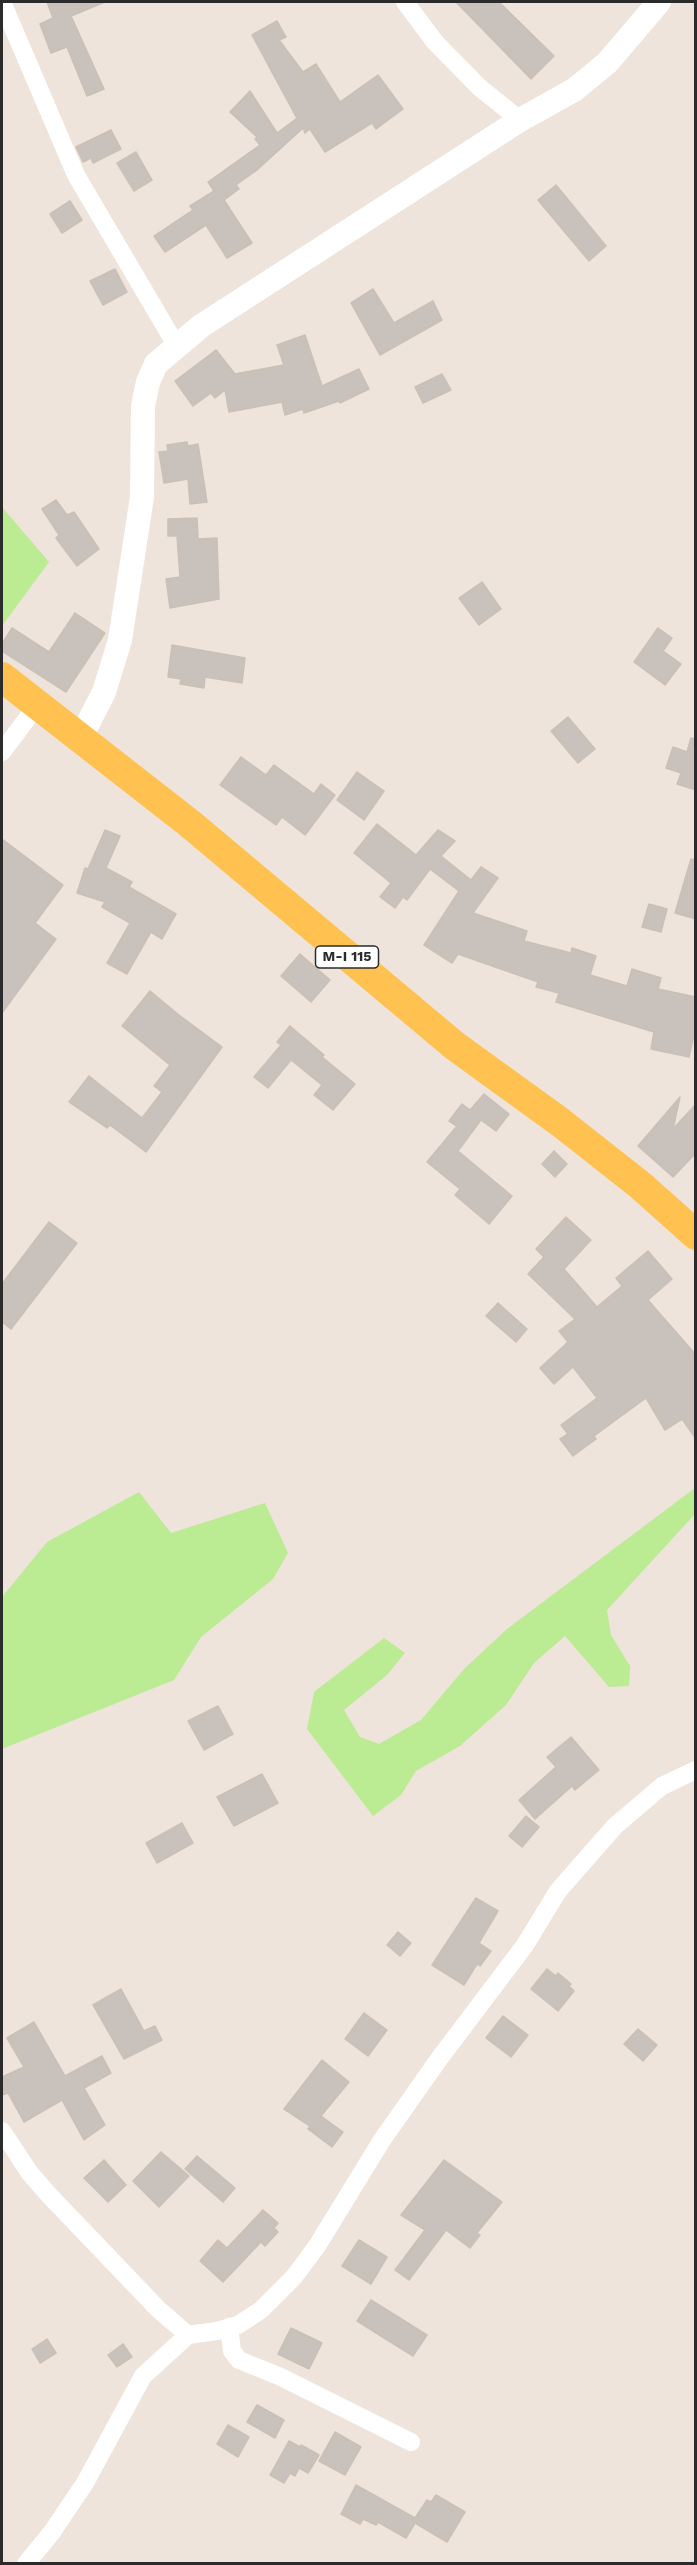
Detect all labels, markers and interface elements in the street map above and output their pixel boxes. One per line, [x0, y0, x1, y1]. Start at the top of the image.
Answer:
road number: M-I 115 [316, 946, 378, 968]

